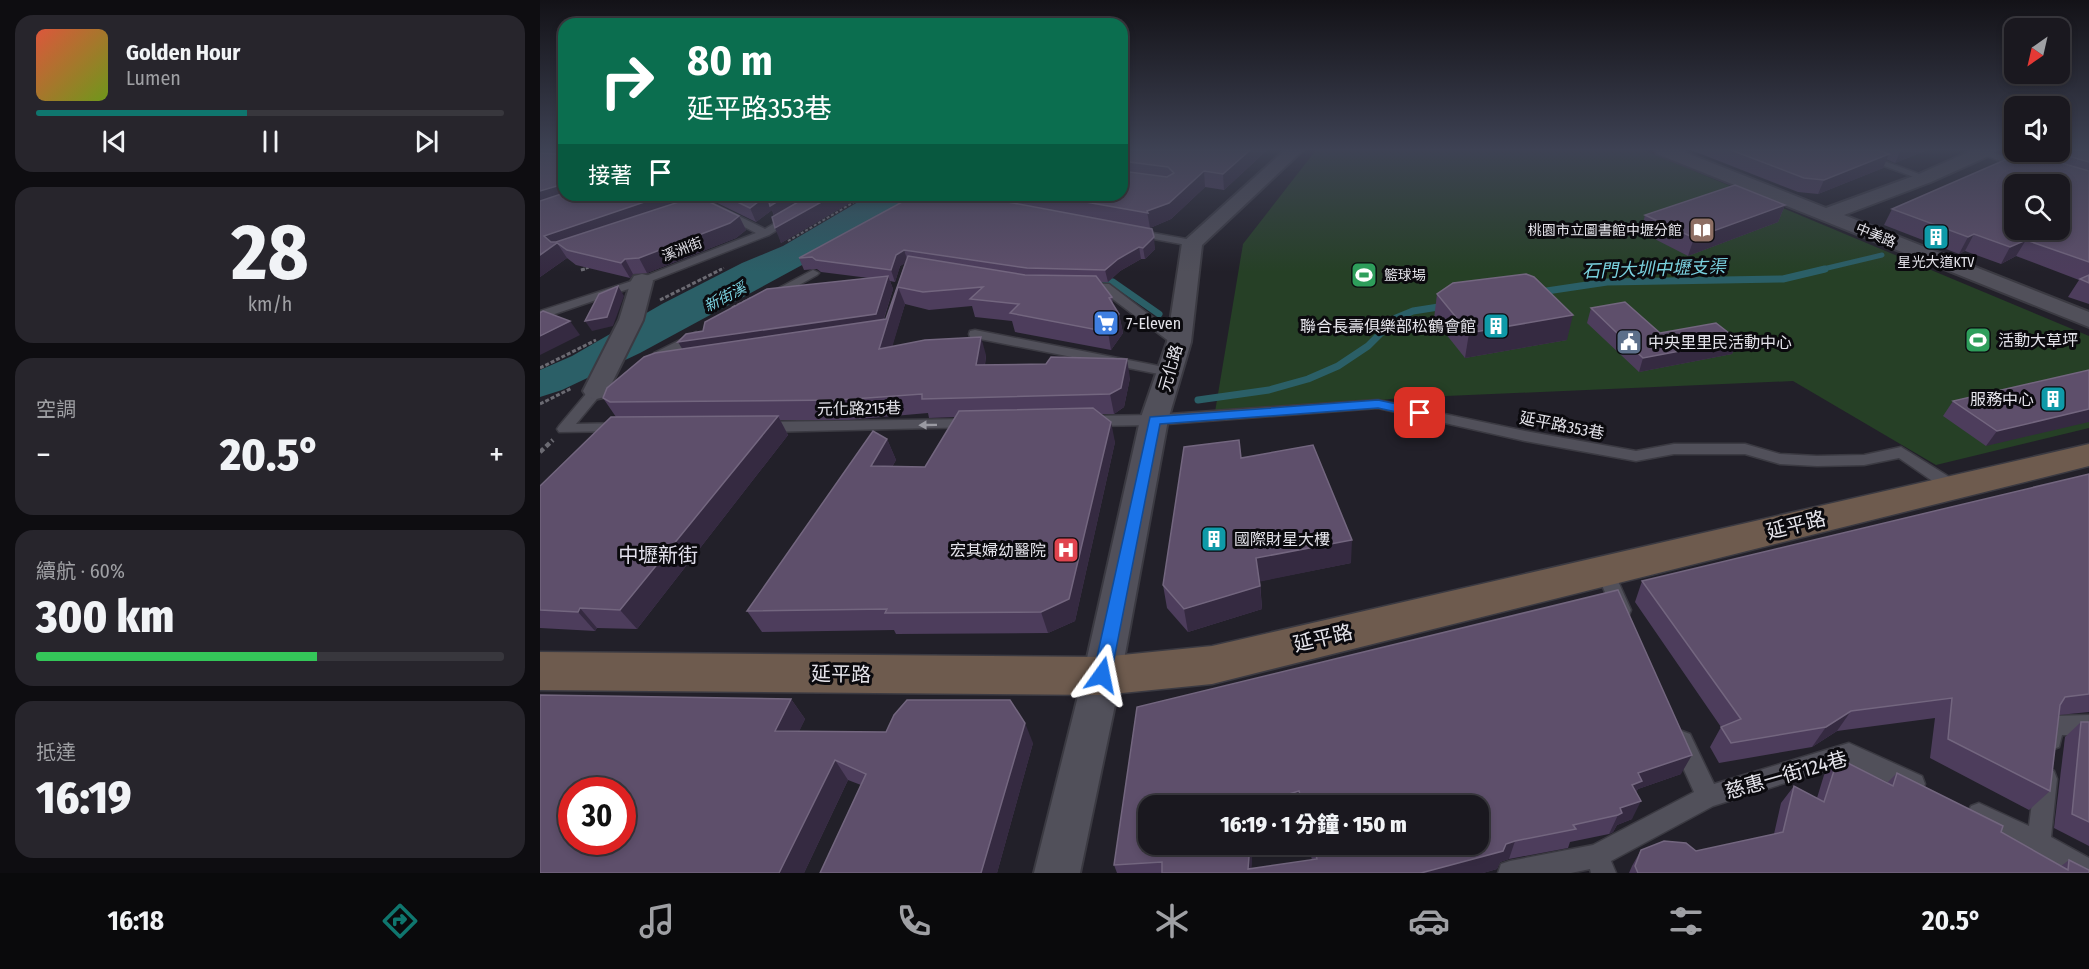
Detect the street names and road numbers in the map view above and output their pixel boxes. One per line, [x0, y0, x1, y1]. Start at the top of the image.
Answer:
street label: 中美路 [1853, 220, 1898, 251]
street label: 溪洲街 [660, 234, 705, 265]
street label: 元化路 [1155, 342, 1186, 394]
street label: 元化路215巷 [817, 398, 901, 419]
street label: 延平路353巷 [1518, 408, 1606, 443]
street label: 延平路 [1764, 506, 1828, 544]
street label: 延平路 [1291, 620, 1355, 656]
street label: 延平路 [811, 661, 871, 687]
street label: 慈惠一街124巷 [1722, 746, 1850, 804]

